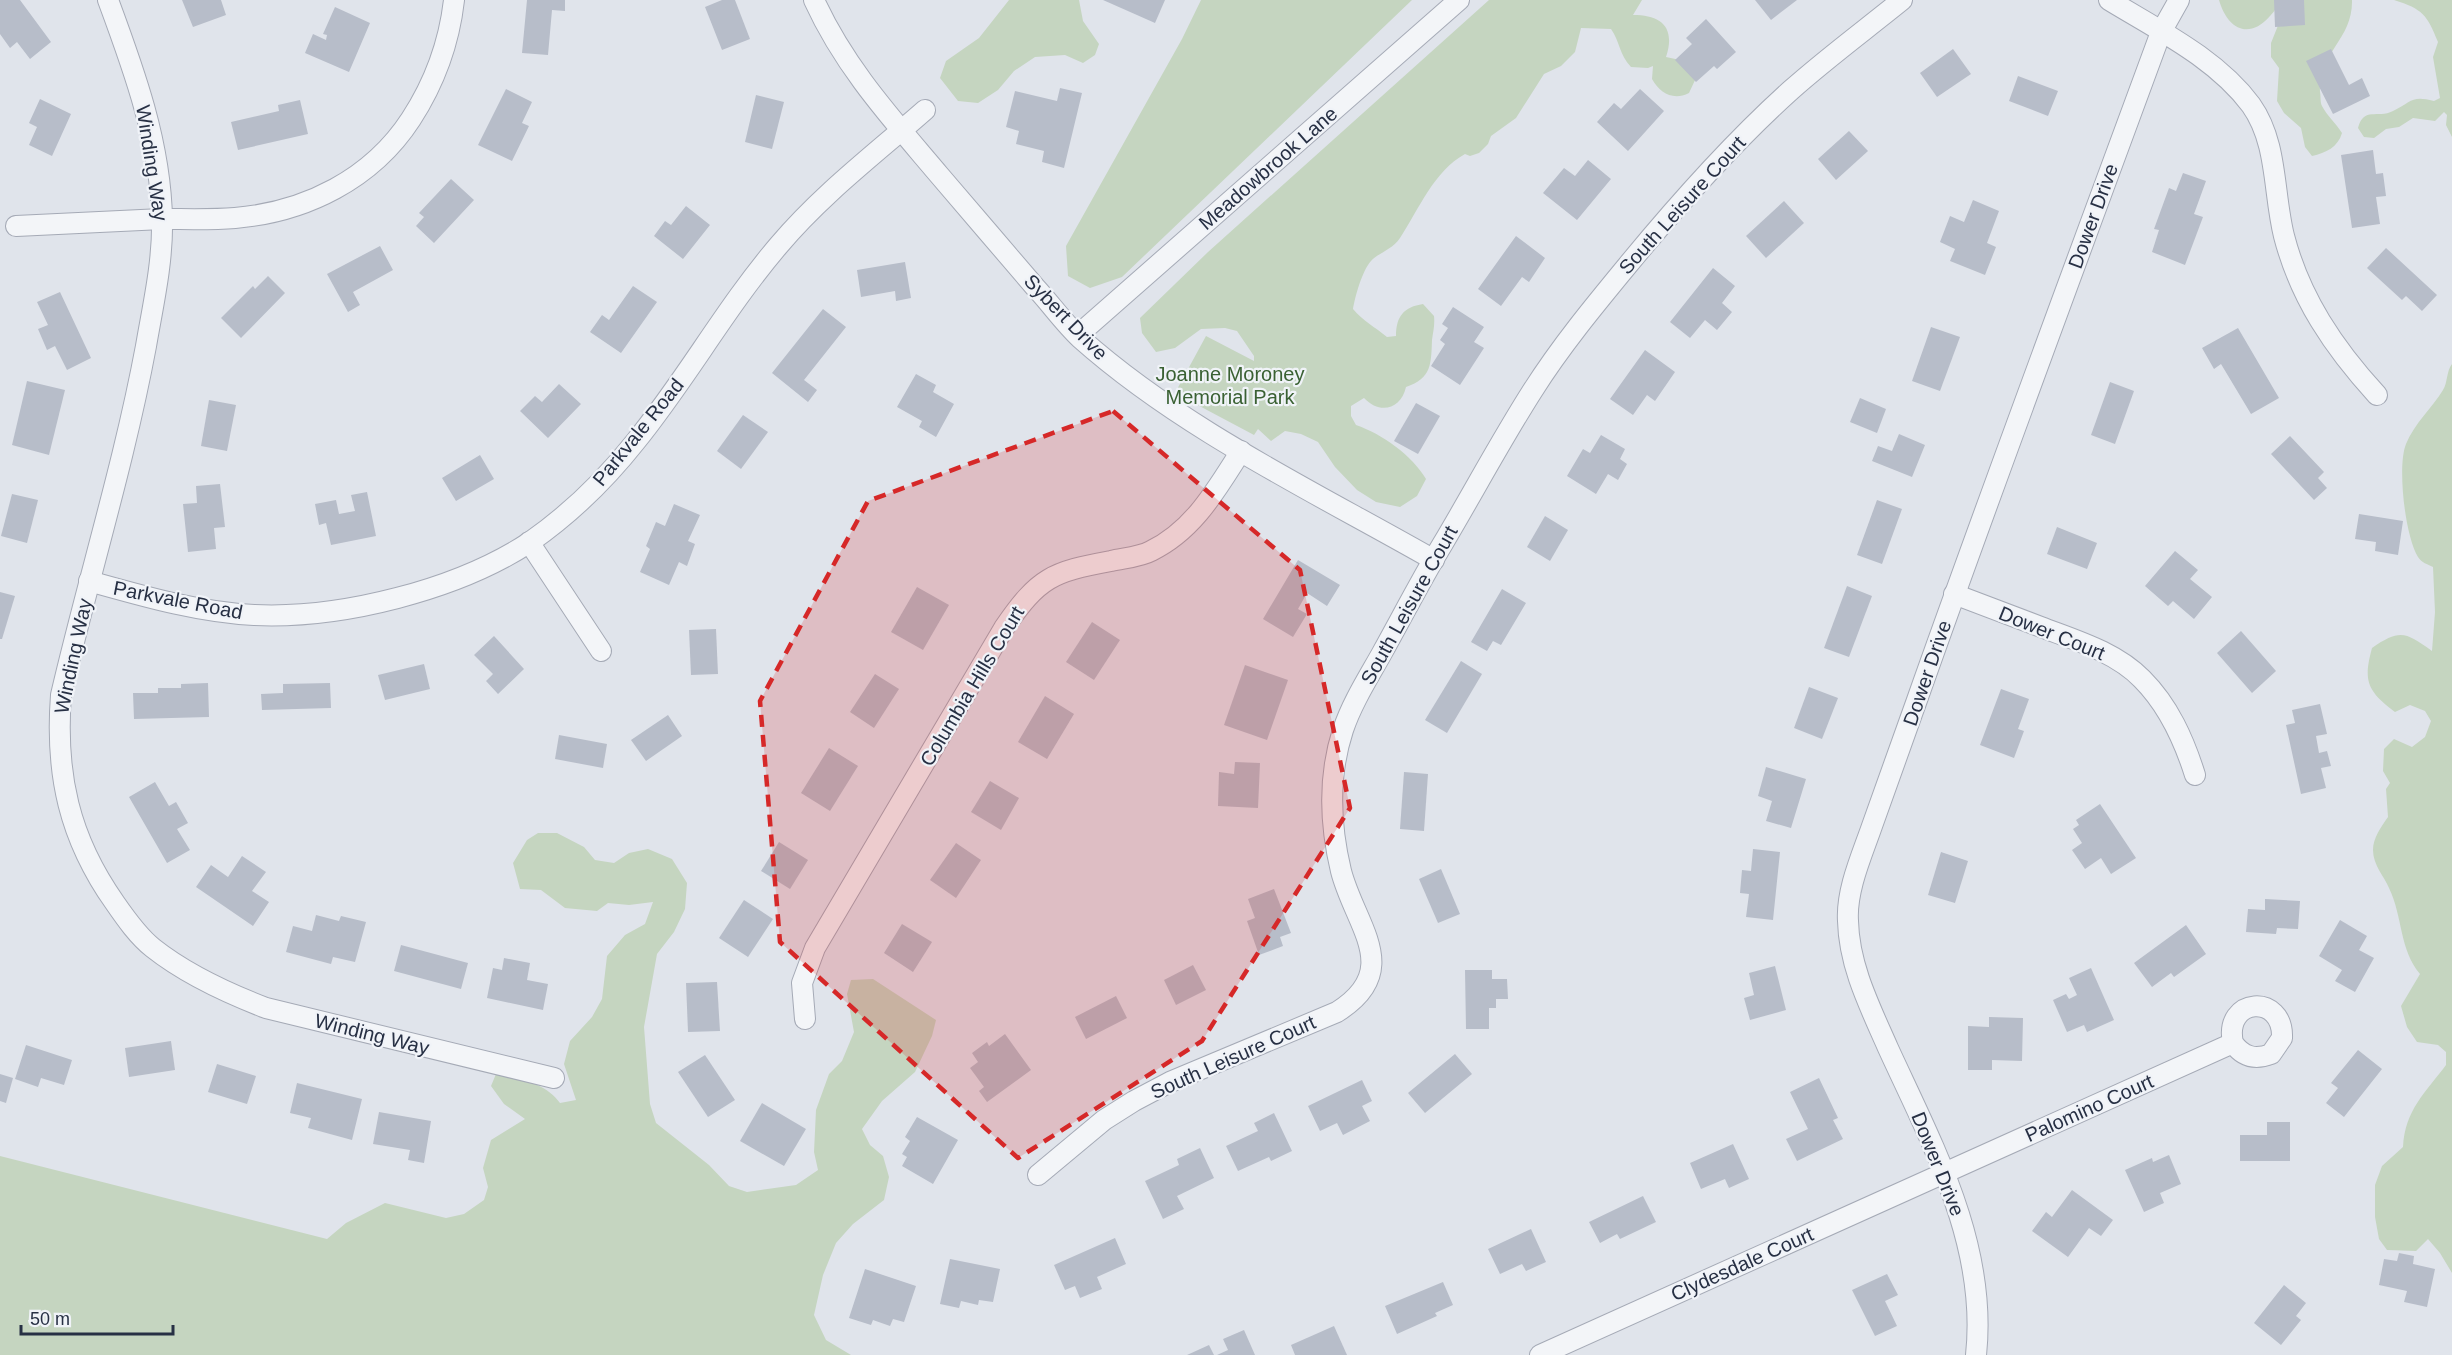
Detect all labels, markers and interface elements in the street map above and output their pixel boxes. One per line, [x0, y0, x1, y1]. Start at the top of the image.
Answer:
street label: Meadowbrook Lane [1194, 102, 1342, 234]
street label: Winding Way [132, 103, 172, 223]
street label: South Leisure Court [1614, 131, 1750, 278]
street label: Dower Drive [2064, 161, 2122, 271]
street label: Sybert Drive [1020, 270, 1112, 364]
park label: Joanne Moroney Memorial Park [1156, 363, 1304, 408]
street label: Parkvale Road [588, 374, 688, 490]
street label: South Leisure Court [1356, 521, 1462, 688]
street label: Parkvale Road [112, 577, 244, 623]
street label: Winding Way [50, 596, 96, 716]
street label: Columbia Hills Court [916, 602, 1029, 770]
street label: Dower Court [1996, 602, 2109, 664]
street label: Dower Drive [1899, 617, 1955, 729]
street label: Winding Way [313, 1009, 431, 1059]
street label: South Leisure Court [1147, 1011, 1319, 1103]
street label: Palomino Court [2022, 1070, 2157, 1146]
street label: Dower Drive [1907, 1109, 1969, 1219]
street label: Clydesdale Court [1667, 1223, 1817, 1305]
scale bar [21, 1298, 172, 1336]
text: 50 m [30, 1309, 70, 1329]

